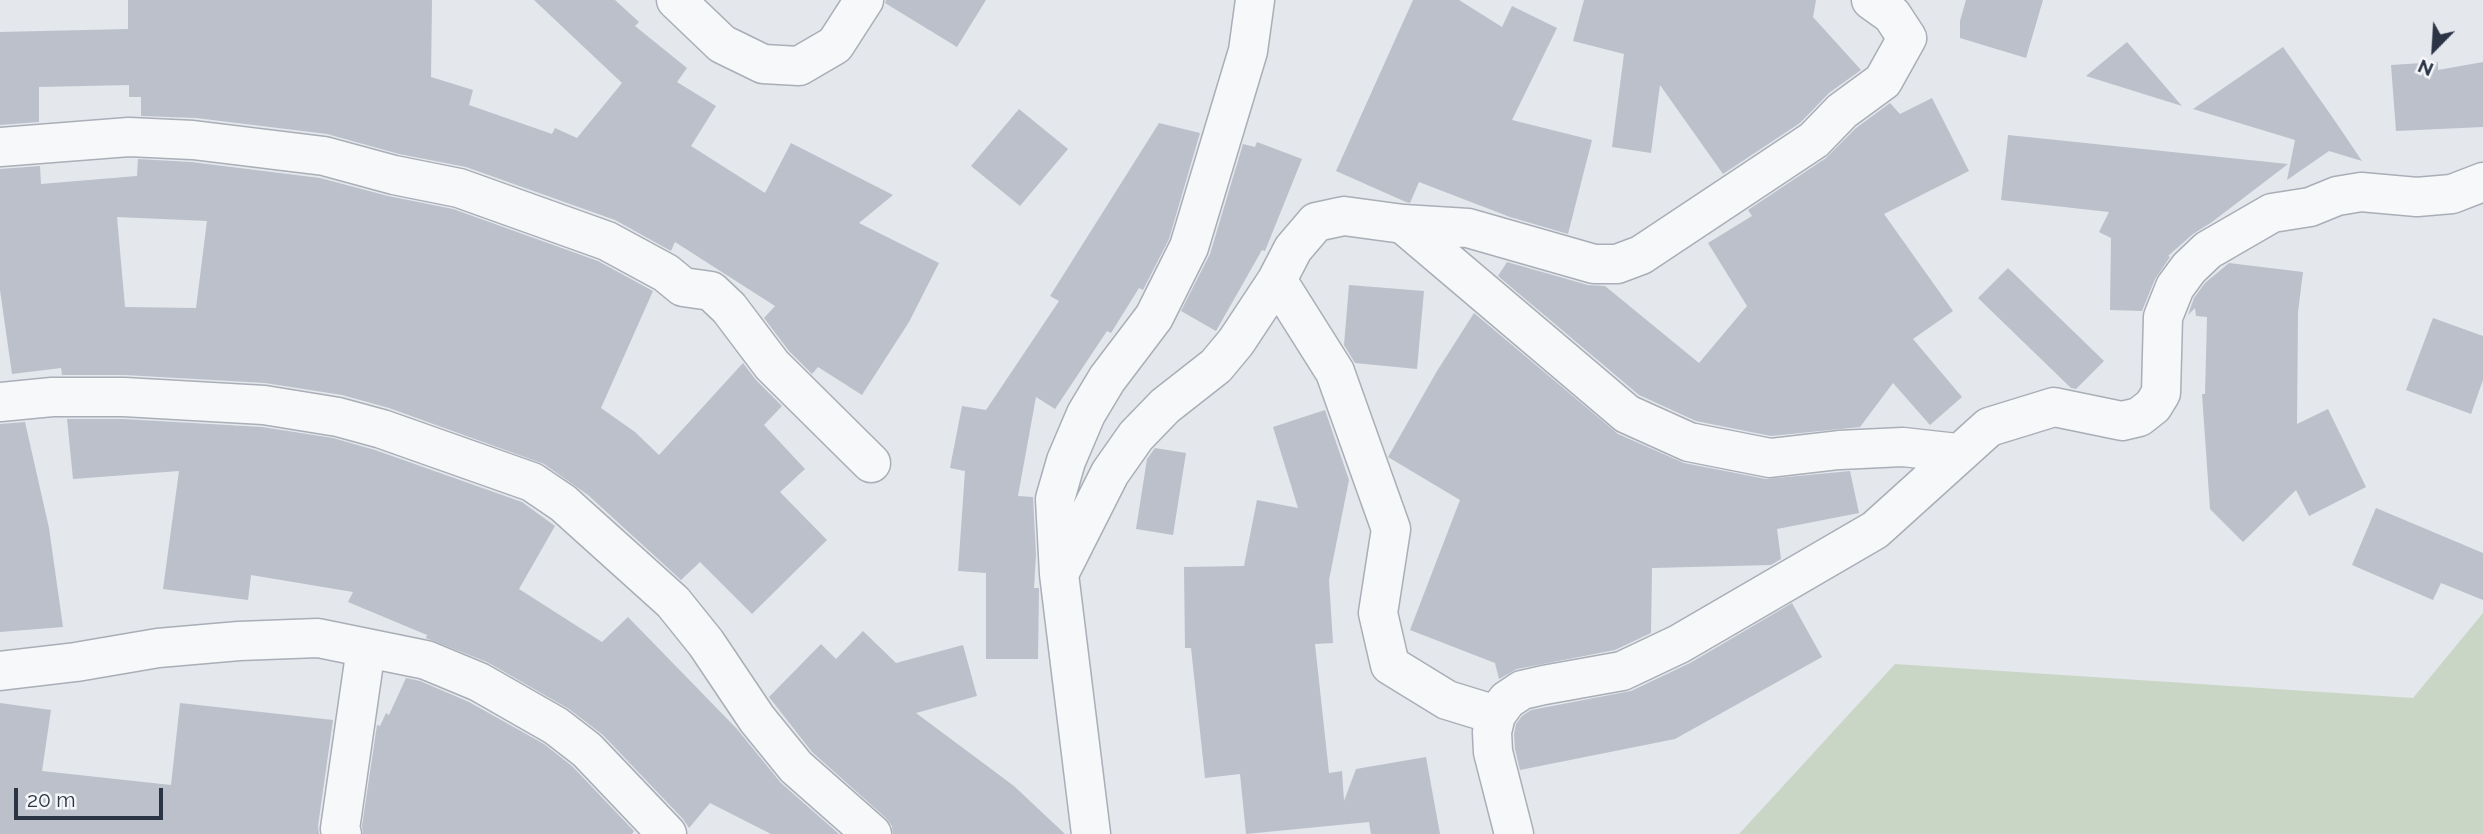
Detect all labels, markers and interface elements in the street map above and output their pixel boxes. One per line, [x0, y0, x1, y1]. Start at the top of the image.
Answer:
north arrow [2399, 14, 2469, 84]
text: N [2414, 55, 2437, 81]
scale bar [18, 774, 166, 818]
text: 20 m [27, 787, 75, 812]

